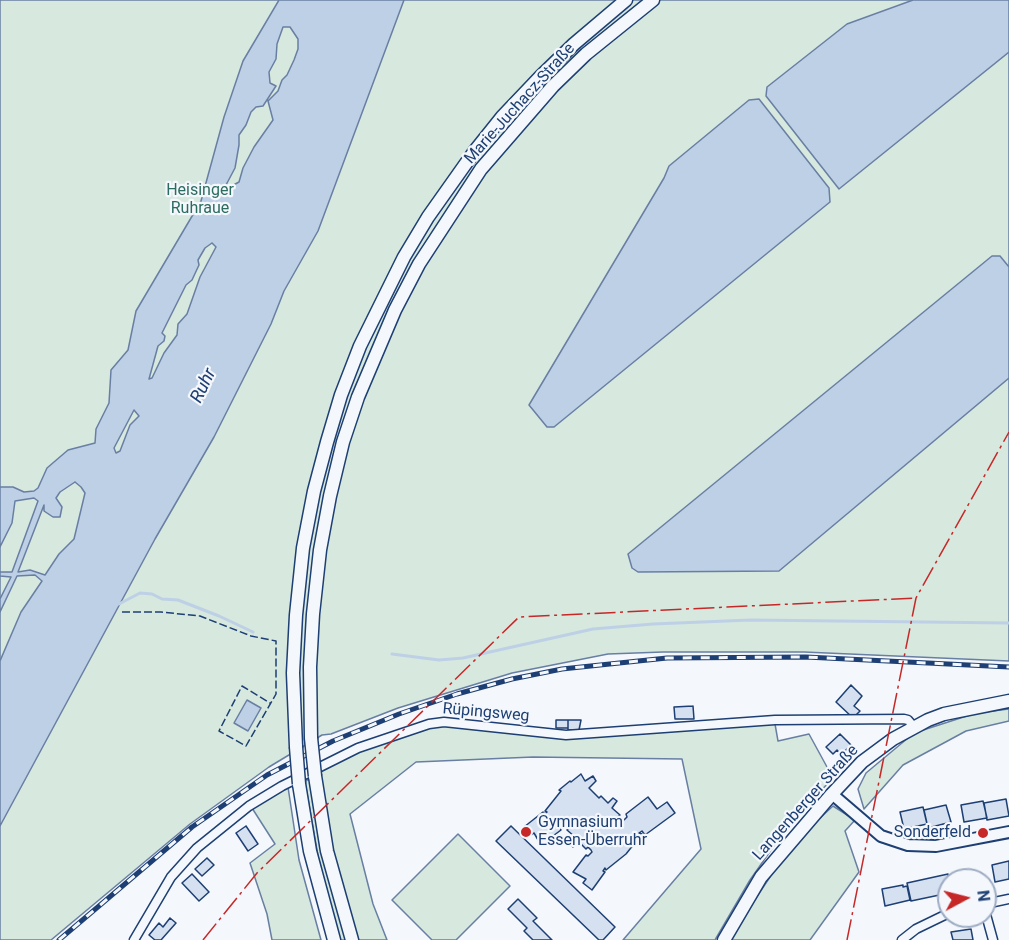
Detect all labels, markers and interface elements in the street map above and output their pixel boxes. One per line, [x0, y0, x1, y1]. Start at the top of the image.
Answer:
street label: Marie-Juchacz-Straße [461, 40, 579, 168]
park label: Heisinger Ruhraue [166, 181, 234, 219]
water label: Ruhr [186, 365, 222, 407]
street label: Rüpingsweg [442, 700, 530, 726]
street label: Langenberger Straße [749, 741, 863, 865]
place label: Gymnasium Essen-Überruhr [538, 813, 647, 851]
place label: Sonderfeld [894, 823, 971, 843]
marker: Gymnasium Essen-Überruhr [519, 825, 533, 839]
marker: Sonderfeld [976, 826, 990, 840]
north arrow [937, 868, 997, 928]
text: N [973, 889, 993, 903]

